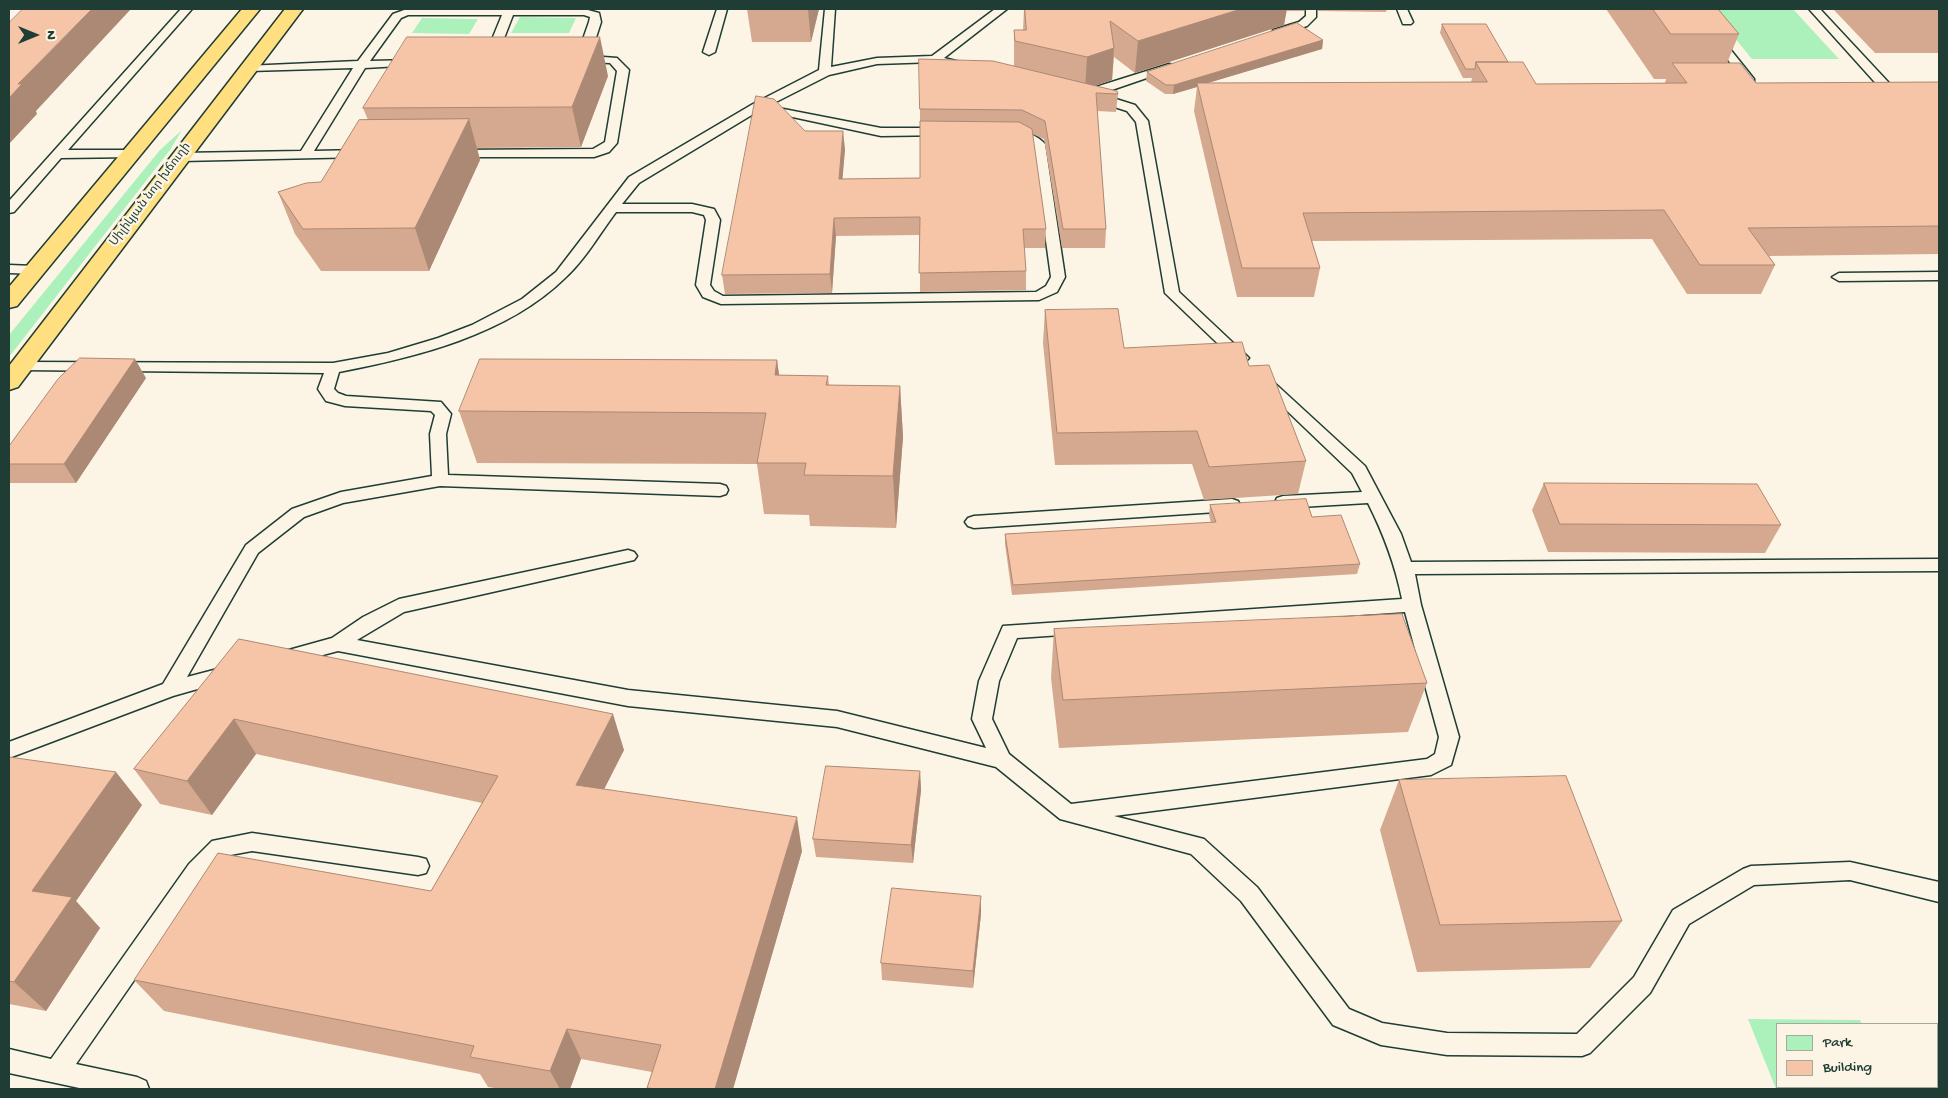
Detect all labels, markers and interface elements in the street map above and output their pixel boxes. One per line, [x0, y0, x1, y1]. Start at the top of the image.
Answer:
north arrow [10, 10, 60, 60]
text: N [42, 30, 59, 40]
street label: Սիլիկյան նոր խճուղի [107, 140, 195, 250]
legend [1776, 1023, 1938, 1088]
text: Park [1823, 1034, 1852, 1052]
text: Building [1823, 1059, 1872, 1077]

